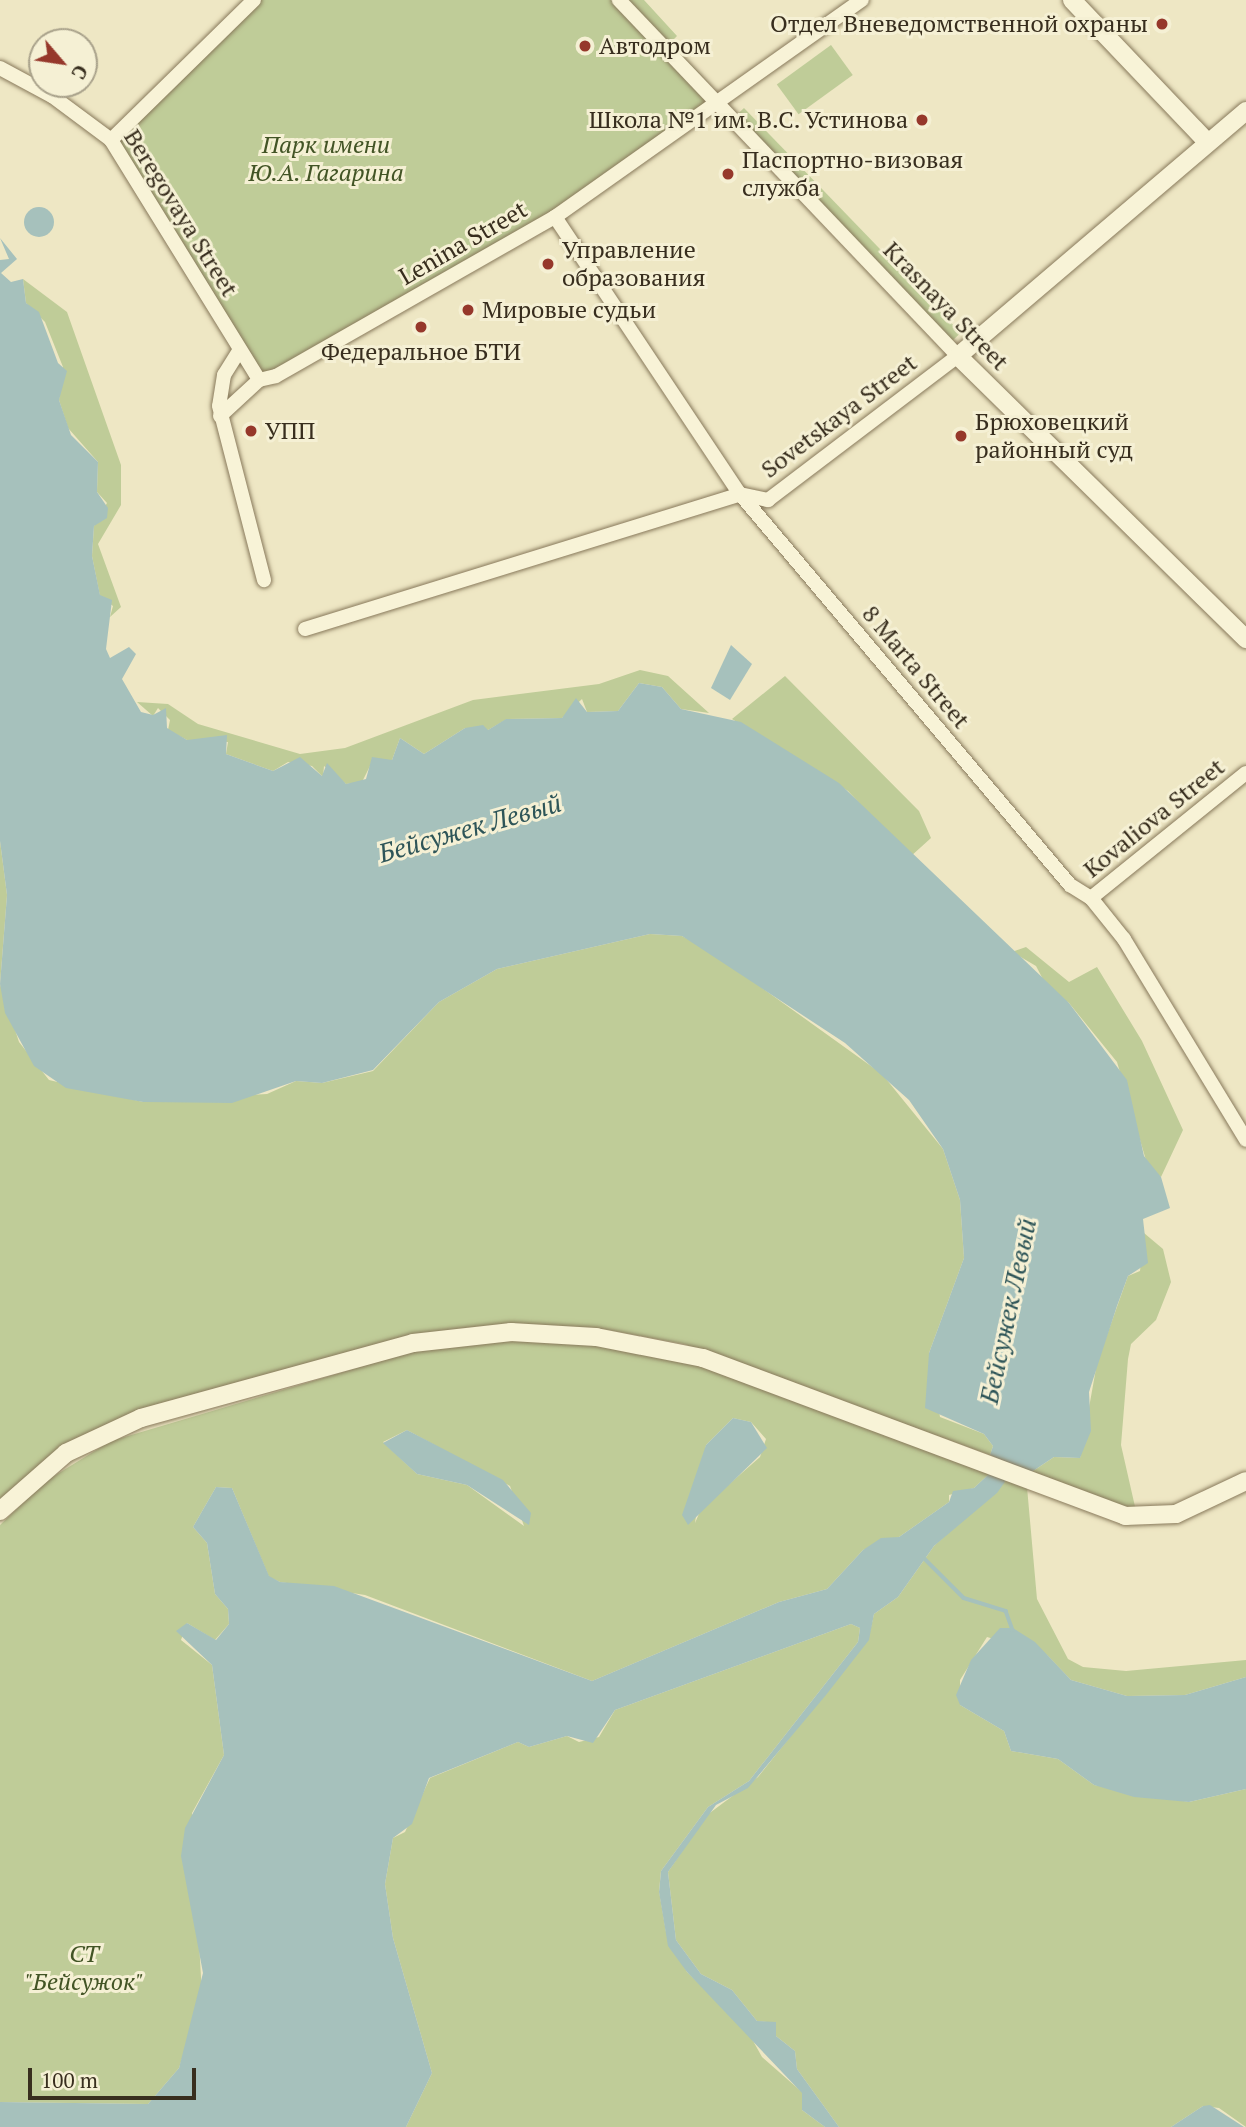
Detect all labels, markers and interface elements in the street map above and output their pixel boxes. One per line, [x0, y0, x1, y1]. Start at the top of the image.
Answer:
place label: Отдел Вневедомственной охраны [770, 10, 1148, 38]
marker: Отдел Вневедомственной охраны [1154, 16, 1170, 32]
north arrow [28, 28, 98, 98]
place label: Автодром [599, 32, 711, 60]
marker: Автодром [577, 38, 593, 54]
text: С [66, 61, 94, 84]
place label: Школа №1 им. В.С. Устинова [587, 106, 908, 134]
marker: Школа №1 им. В.С. Устинова [914, 112, 930, 128]
street label: Beregovaya Street [118, 124, 244, 302]
park label: Парк имени Ю.А. Гагарина [248, 131, 404, 187]
place label: Паспортно-визовая служба [742, 146, 963, 202]
marker: Паспортно-визовая служба [720, 166, 736, 182]
street label: Lenina Street [394, 195, 532, 291]
place label: Управление образования [562, 236, 705, 292]
street label: Krasnaya Street [877, 236, 1015, 376]
marker: Управление образования [540, 256, 556, 272]
place label: Мировые судьи [482, 296, 656, 324]
marker: Мировые судьи [460, 302, 476, 318]
marker: Федеральное БТИ [413, 319, 429, 335]
place label: Федеральное БТИ [321, 338, 521, 366]
street label: Sovetskaya Street [755, 348, 923, 484]
place label: Брюховецкий районный суд [975, 408, 1133, 464]
place label: УПП [265, 417, 315, 445]
marker: УПП [243, 423, 259, 439]
marker: Брюховецкий районный суд [953, 428, 969, 444]
street label: 8 Marta Street [856, 600, 976, 734]
street label: Kovaliova Street [1078, 752, 1230, 884]
water label: Бейсужек Левый [375, 787, 565, 869]
water label: Бейсужек Левый [973, 1216, 1043, 1406]
park label: СТ "Бейсужок" [25, 1940, 143, 1996]
scale bar [32, 2054, 200, 2098]
text: 100 m [41, 2066, 98, 2094]

